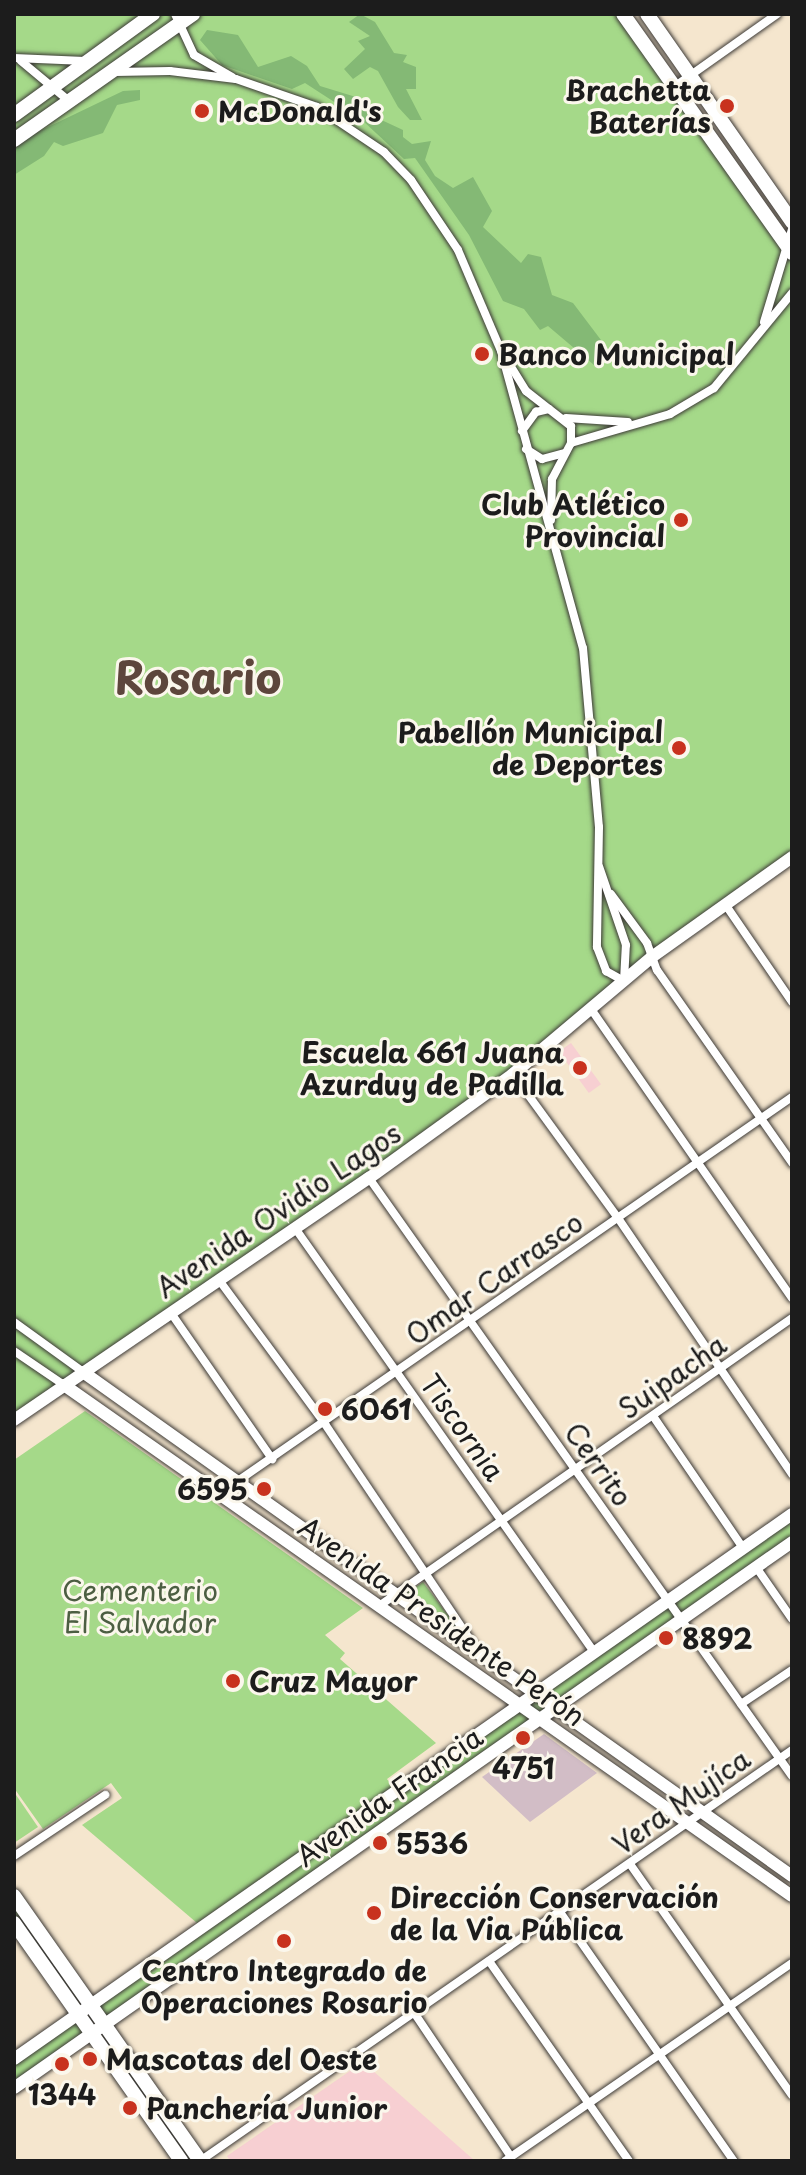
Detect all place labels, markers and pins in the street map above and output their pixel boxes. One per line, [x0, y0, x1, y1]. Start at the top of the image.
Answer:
place label: Brachetta Baterías [565, 73, 711, 139]
place label: McDonald's [218, 94, 382, 128]
marker: Brachetta Baterías [718, 97, 736, 115]
marker: McDonald's [193, 102, 211, 120]
place label: Banco Municipal [498, 337, 734, 371]
marker: Banco Municipal [473, 345, 491, 363]
place label: Club Atlético Provincial [481, 487, 665, 553]
marker: Club Atlético Provincial [672, 511, 690, 529]
place label: Pabellón Municipal de Deportes [397, 715, 663, 781]
marker: Pabellón Municipal de Deportes [670, 739, 688, 757]
place label: Escuela 661 Juana Azurduy de Padilla [300, 1035, 564, 1101]
marker: Escuela 661 Juana Azurduy de Padilla [571, 1059, 589, 1077]
place label: 6061 [341, 1392, 412, 1426]
marker: 6061 [316, 1400, 334, 1418]
place label: 6595 [177, 1472, 248, 1506]
marker: 6595 [255, 1480, 273, 1498]
place label: 8892 [682, 1621, 753, 1655]
marker: 8892 [657, 1629, 675, 1647]
place label: Cruz Mayor [249, 1664, 418, 1698]
marker: Cruz Mayor [224, 1672, 242, 1690]
marker: 4751 [514, 1729, 532, 1747]
place label: 4751 [492, 1751, 554, 1785]
place label: 5536 [396, 1826, 468, 1860]
marker: 5536 [371, 1834, 389, 1852]
place label: Dirección Conservación de la Via Pública [390, 1880, 719, 1946]
marker: Dirección Conservación de la Via Pública [365, 1904, 383, 1922]
marker: Centro Integrado de Operaciones Rosario [275, 1932, 293, 1950]
place label: Centro Integrado de Operaciones Rosario [140, 1953, 428, 2019]
place label: Mascotas del Oeste [106, 2042, 378, 2076]
marker: Mascotas del Oeste [81, 2050, 99, 2068]
marker: 1344 [53, 2055, 71, 2073]
place label: 1344 [28, 2077, 96, 2111]
place label: Panchería Junior [146, 2091, 390, 2125]
marker: Panchería Junior [121, 2099, 139, 2117]

